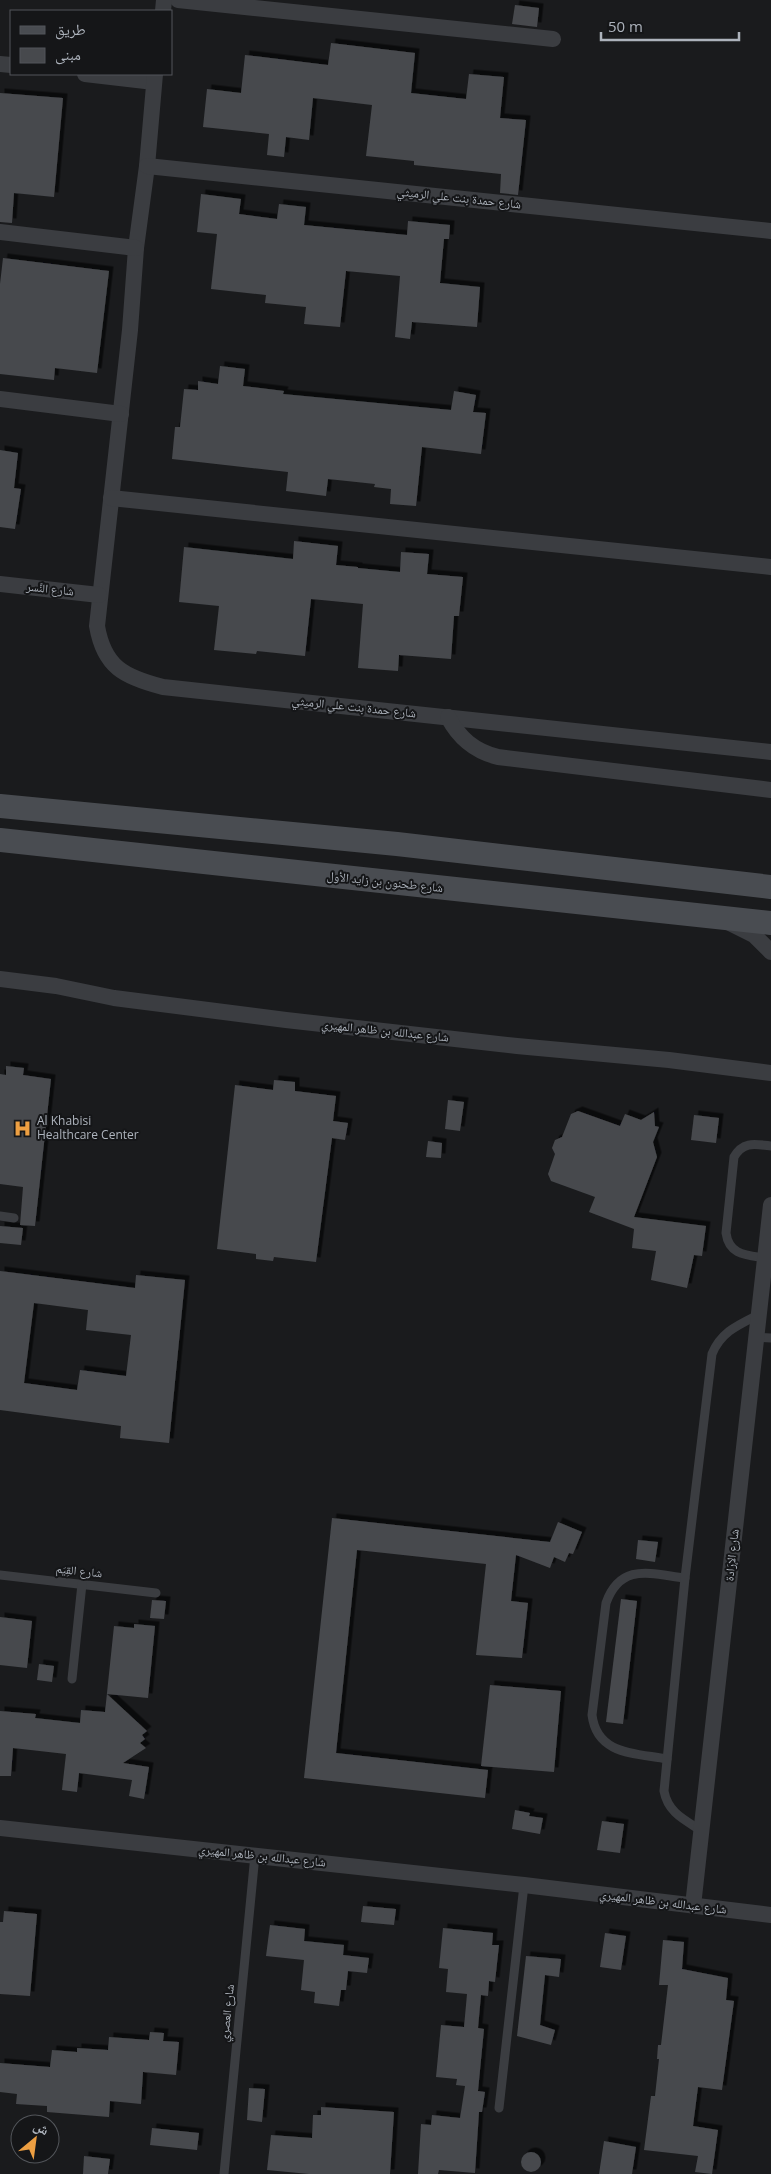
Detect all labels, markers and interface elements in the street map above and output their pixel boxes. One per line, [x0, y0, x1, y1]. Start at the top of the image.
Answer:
legend [10, 10, 172, 75]
scale bar [601, 10, 738, 42]
text: 50 m [608, 16, 643, 36]
text: طريق [55, 19, 86, 40]
text: مبنى [55, 44, 81, 65]
street label: شارع حمدة بنت علي الرميثي [396, 183, 522, 215]
street label: شارع النَّسر [24, 577, 75, 599]
street label: شارع حمدة بنت علي الرميثي [291, 692, 417, 724]
street label: شارع طحنون بن زايد الأول [326, 867, 444, 896]
street label: شارع عبدالله بن ظاهر المهيري [320, 1015, 450, 1048]
place label: Al Khabisi Healthcare Center [37, 1112, 139, 1143]
hospital icon: Al Khabisi Healthcare Center [13, 1118, 33, 1138]
street label: شارع الإرَادة [720, 1528, 743, 1582]
street label: شارع القِيَم [55, 1560, 103, 1581]
street label: شارع عبدالله بن ظاهر المهيري [197, 1840, 327, 1873]
street label: شارع عبدالله بن ظاهر المهيري [598, 1885, 728, 1920]
street label: شارع العصري [215, 1983, 240, 2043]
north arrow [10, 2114, 60, 2164]
text: ش [30, 2115, 53, 2139]

